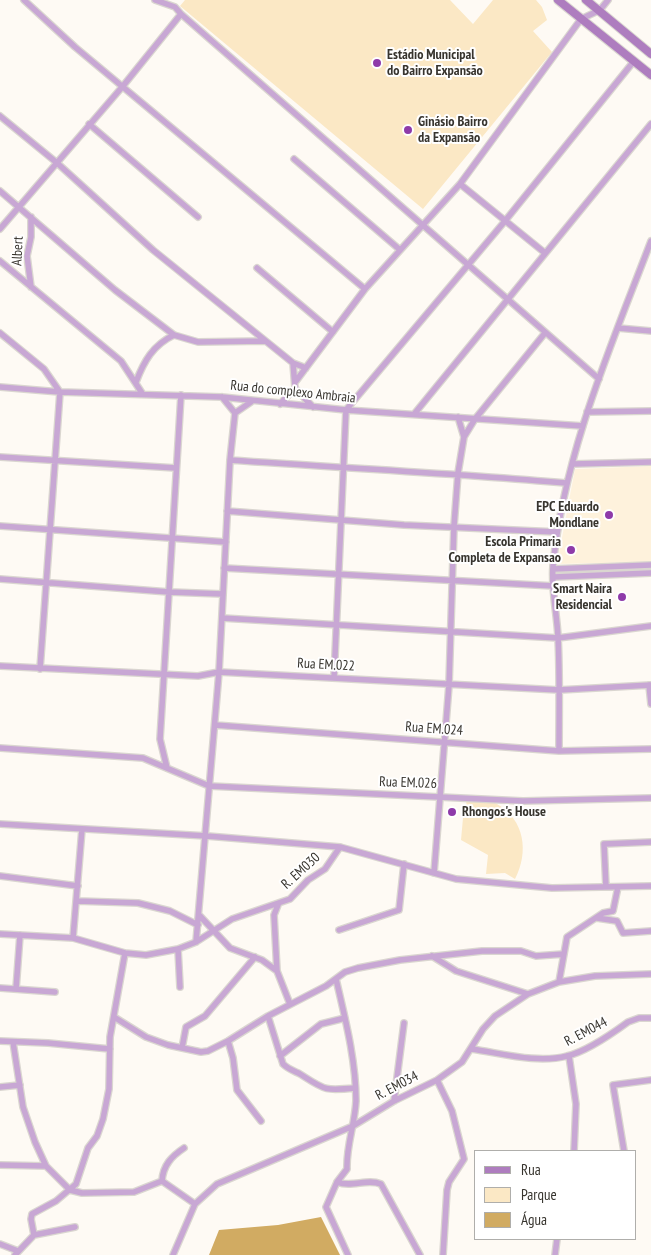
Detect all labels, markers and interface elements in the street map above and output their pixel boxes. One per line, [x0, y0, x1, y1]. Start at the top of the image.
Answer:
place label: Estádio Municipal do Bairro Expansão [387, 47, 483, 80]
marker: Estádio Municipal do Bairro Expansão [371, 57, 383, 69]
place label: Ginásio Bairro da Expansão [418, 114, 488, 146]
marker: Ginásio Bairro da Expansão [402, 124, 414, 136]
street label: Albert [9, 236, 27, 266]
street label: Rua do complexo Ambraia [230, 377, 356, 407]
place label: EPC Eduardo Mondlane [536, 499, 599, 532]
marker: EPC Eduardo Mondlane [603, 509, 615, 521]
place label: Escola Primaria Completa de Expansao [449, 534, 561, 566]
marker: Escola Primaria Completa de Expansao [565, 544, 577, 556]
place label: Smart Naira Residencial [553, 581, 612, 614]
marker: Smart Naira Residencial [616, 591, 628, 603]
street label: Rua EM.022 [297, 655, 355, 675]
street label: Rua EM.024 [405, 719, 463, 739]
street label: Rua EM.026 [379, 774, 437, 792]
place label: Rhongos's House [462, 804, 546, 820]
marker: Rhongos's House [446, 806, 458, 818]
street label: R. EM030 [278, 849, 324, 893]
street label: R. EM044 [562, 1014, 610, 1050]
street label: R. EM034 [373, 1068, 421, 1104]
legend [473, 1150, 636, 1240]
text: Rua [521, 1160, 541, 1179]
text: Parque [521, 1185, 557, 1204]
text: Água [521, 1210, 547, 1229]

